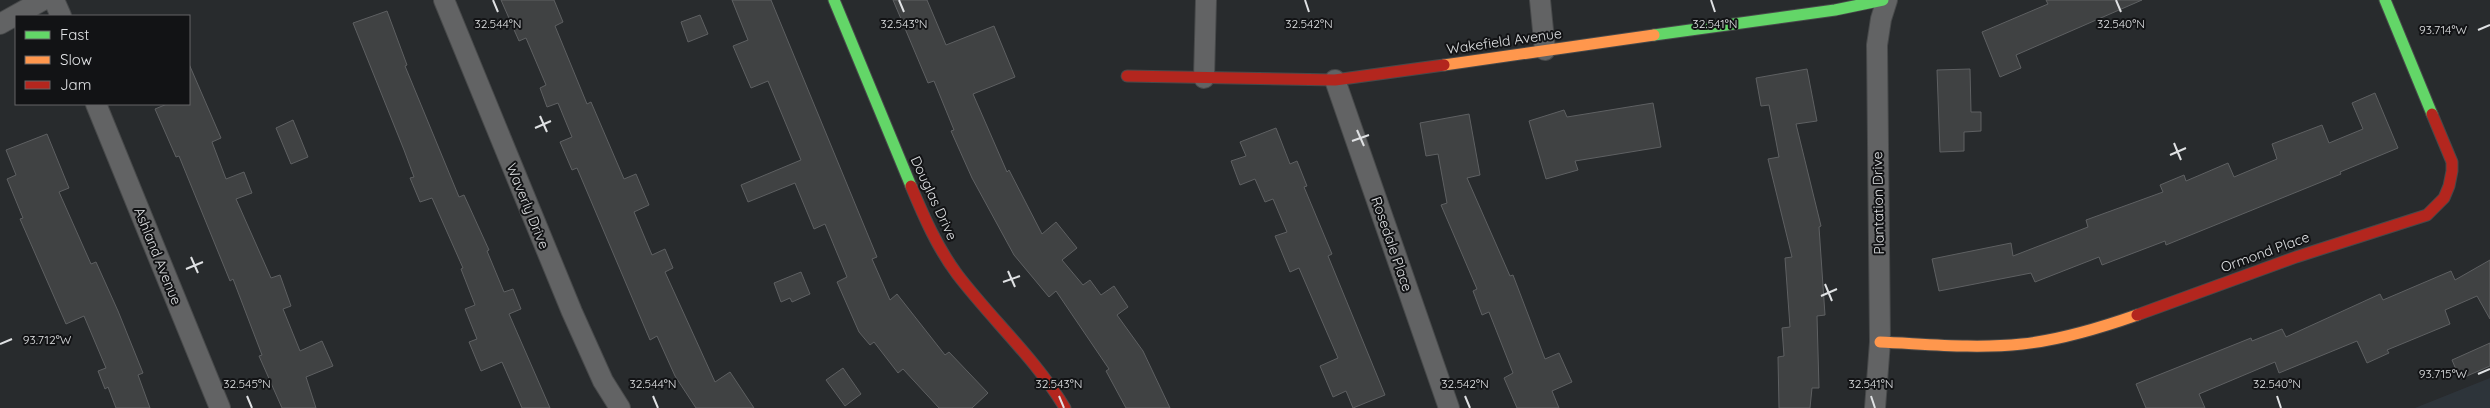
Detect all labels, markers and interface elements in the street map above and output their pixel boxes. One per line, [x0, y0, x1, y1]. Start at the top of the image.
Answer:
legend [15, 15, 190, 105]
text: 32.544°N [474, 16, 522, 31]
text: 32.543°N [881, 16, 927, 31]
text: 32.542°N [1285, 16, 1333, 31]
text: 32.541°N [1692, 16, 1738, 31]
text: 32.540°N [2097, 16, 2145, 31]
text: 93.714°W [2419, 22, 2467, 37]
street label: Wakefield Avenue [1445, 24, 1563, 58]
text: Fast [60, 25, 89, 44]
text: Slow [60, 50, 92, 69]
text: Jam [60, 75, 91, 94]
street label: Plantation Drive [1868, 151, 1888, 255]
street label: Douglas Drive [907, 153, 961, 243]
street label: Waverly Drive [503, 161, 553, 252]
street label: Rosedale Place [1367, 194, 1417, 294]
street label: Ashland Avenue [130, 205, 186, 307]
street label: Ormond Place [2218, 228, 2312, 276]
text: 93.712°W [23, 332, 72, 347]
text: 93.715°W [2419, 366, 2468, 381]
text: 32.545°N [223, 376, 271, 391]
text: 32.544°N [629, 376, 677, 391]
text: 32.543°N [1036, 376, 1082, 391]
text: 32.542°N [1441, 376, 1489, 391]
text: 32.541°N [1848, 376, 1894, 391]
text: 32.540°N [2253, 376, 2301, 391]

